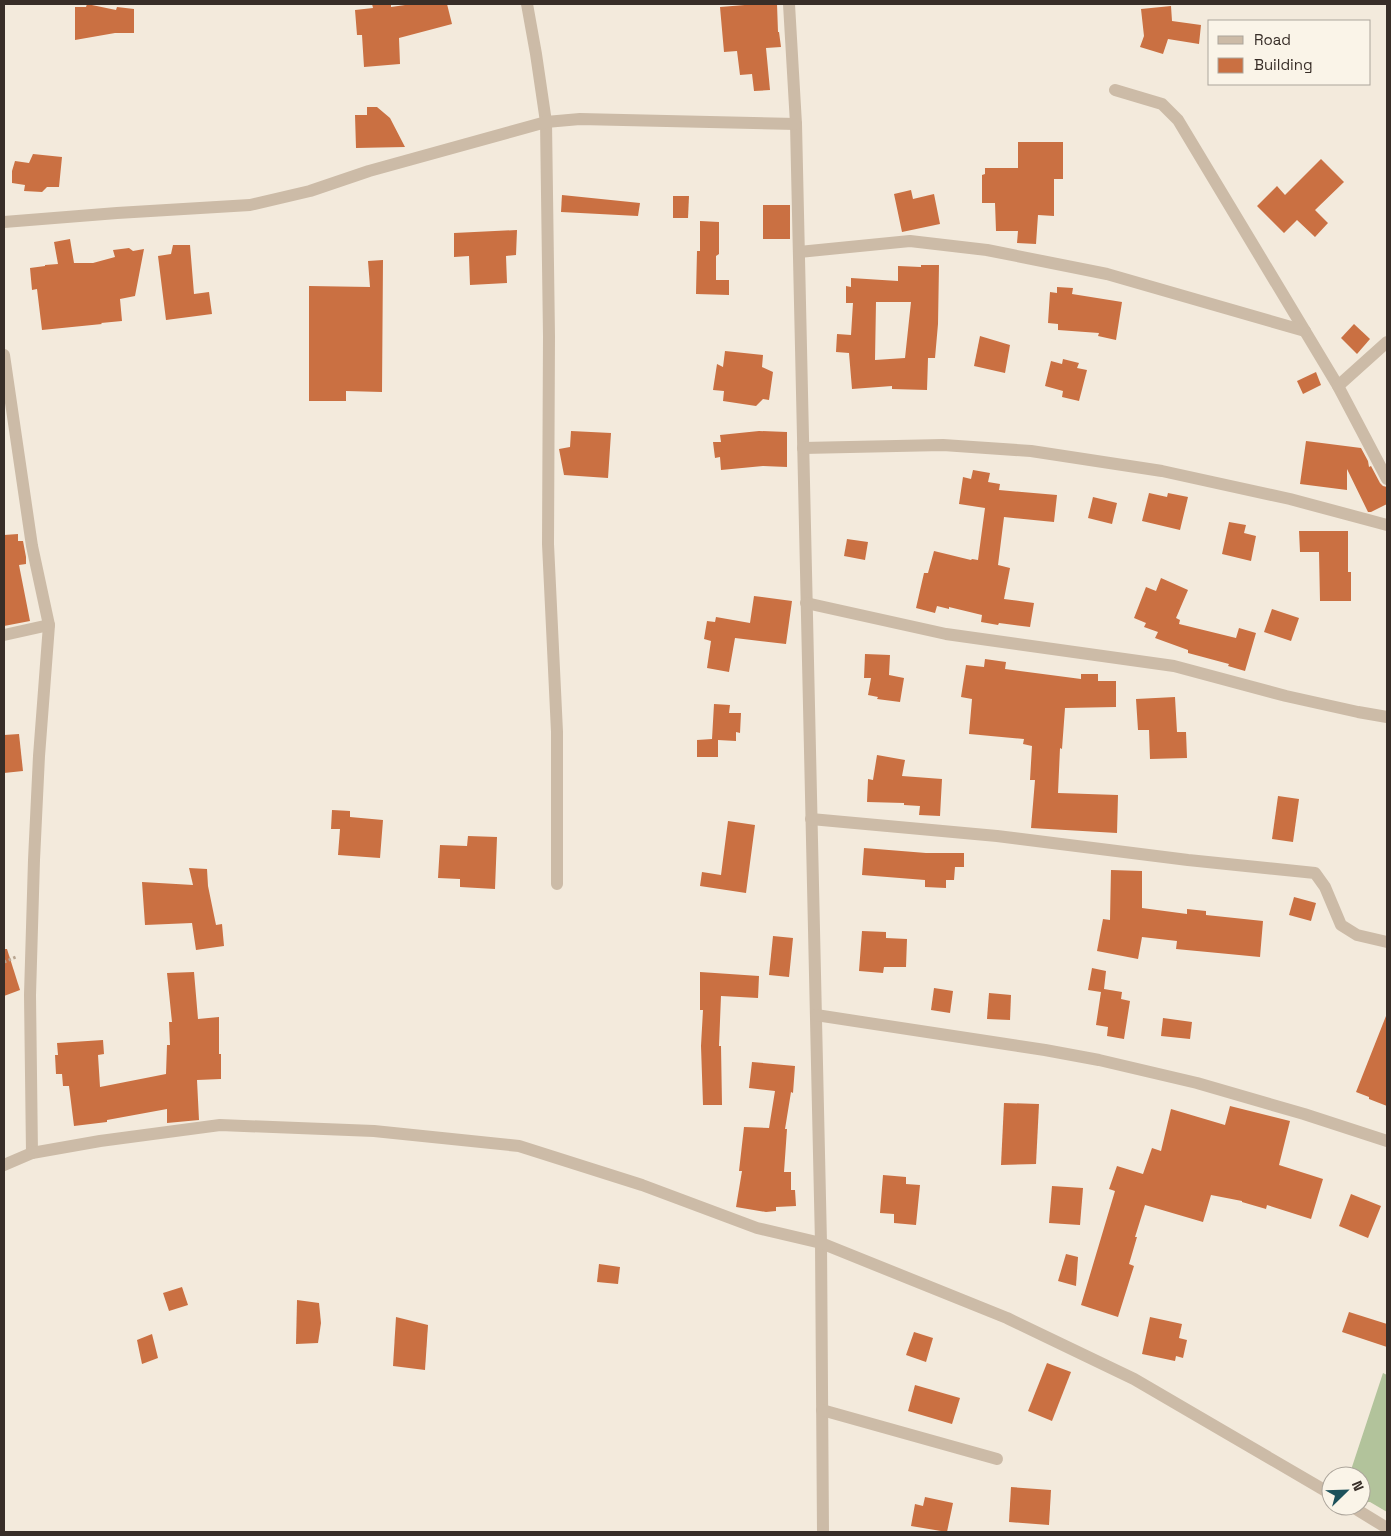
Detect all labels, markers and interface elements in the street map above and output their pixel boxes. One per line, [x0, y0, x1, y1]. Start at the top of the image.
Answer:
legend [1208, 20, 1371, 85]
text: Road [1254, 30, 1291, 49]
text: Building [1254, 55, 1313, 74]
north arrow [1321, 1466, 1371, 1516]
text: N [1348, 1478, 1368, 1494]

